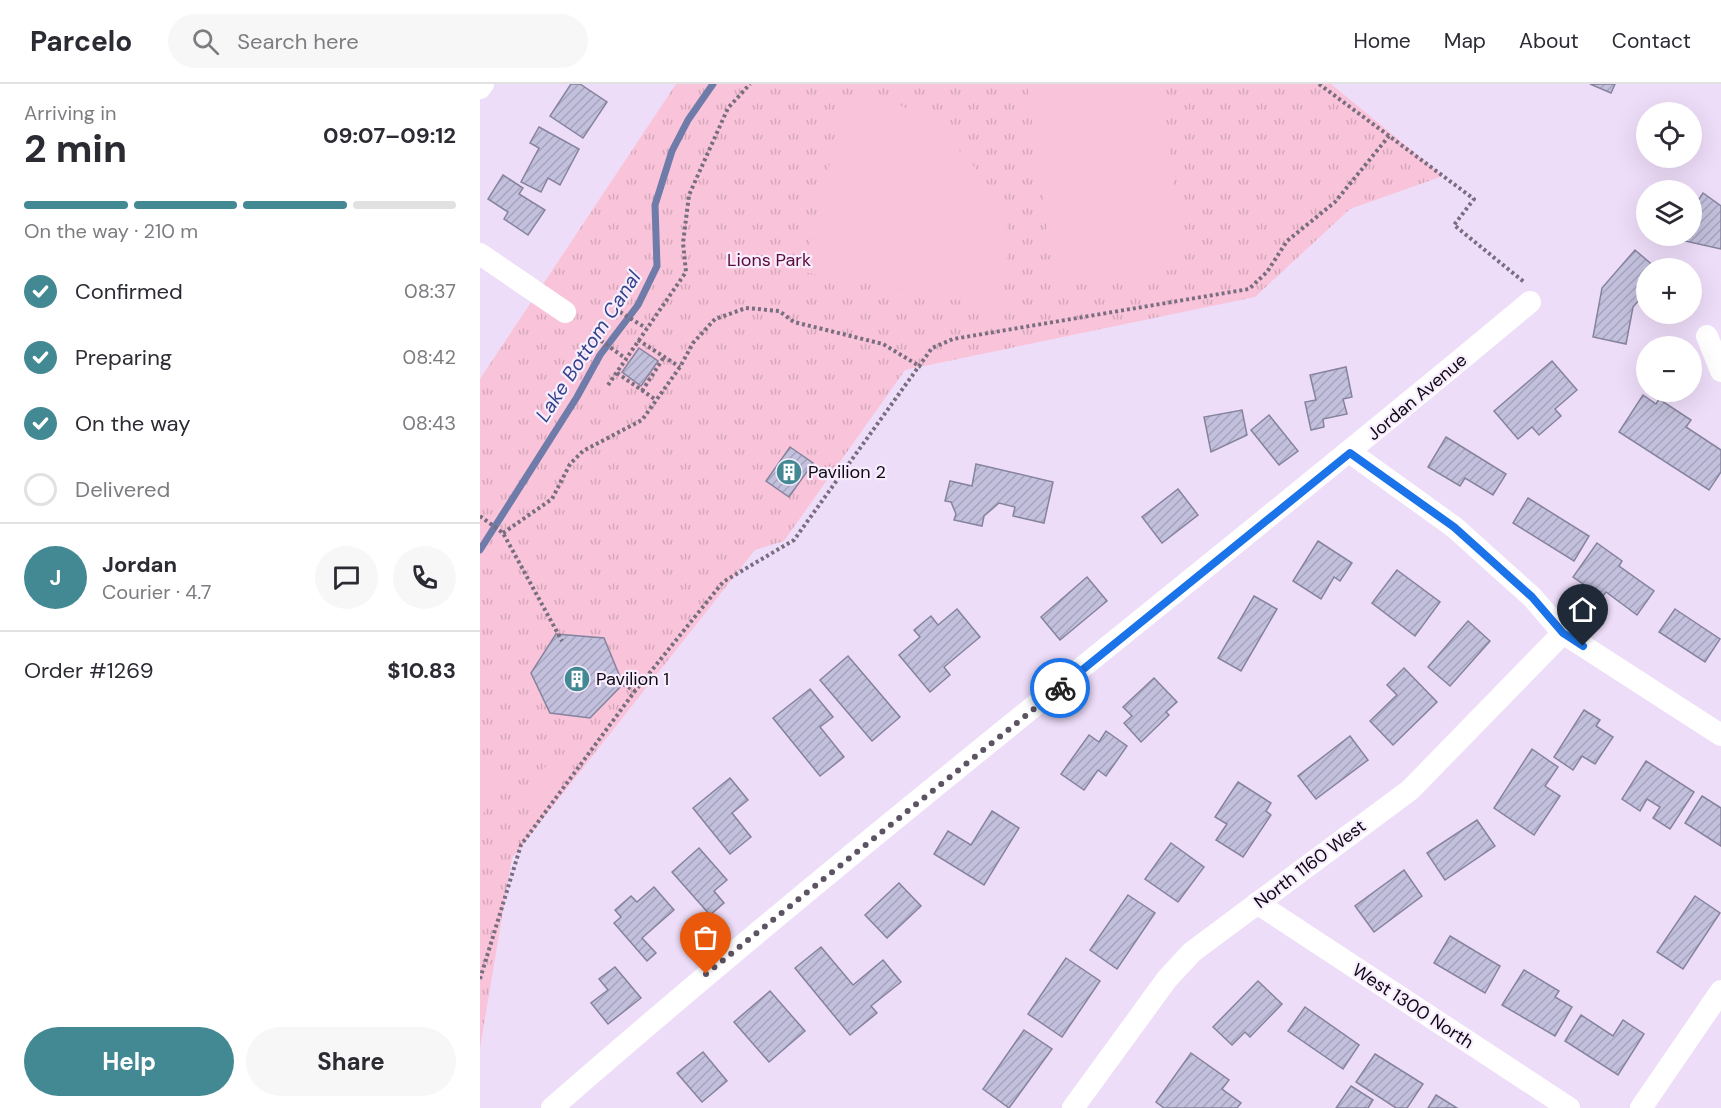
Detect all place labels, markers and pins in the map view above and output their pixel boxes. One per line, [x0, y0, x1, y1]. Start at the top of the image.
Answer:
building icon: Pavilion 2 [774, 457, 804, 487]
place label: Pavilion 2 [808, 460, 886, 484]
pin [1557, 584, 1608, 646]
building icon: Pavilion 1 [562, 664, 592, 694]
place label: Pavilion 1 [596, 667, 669, 691]
pin [680, 912, 731, 974]

